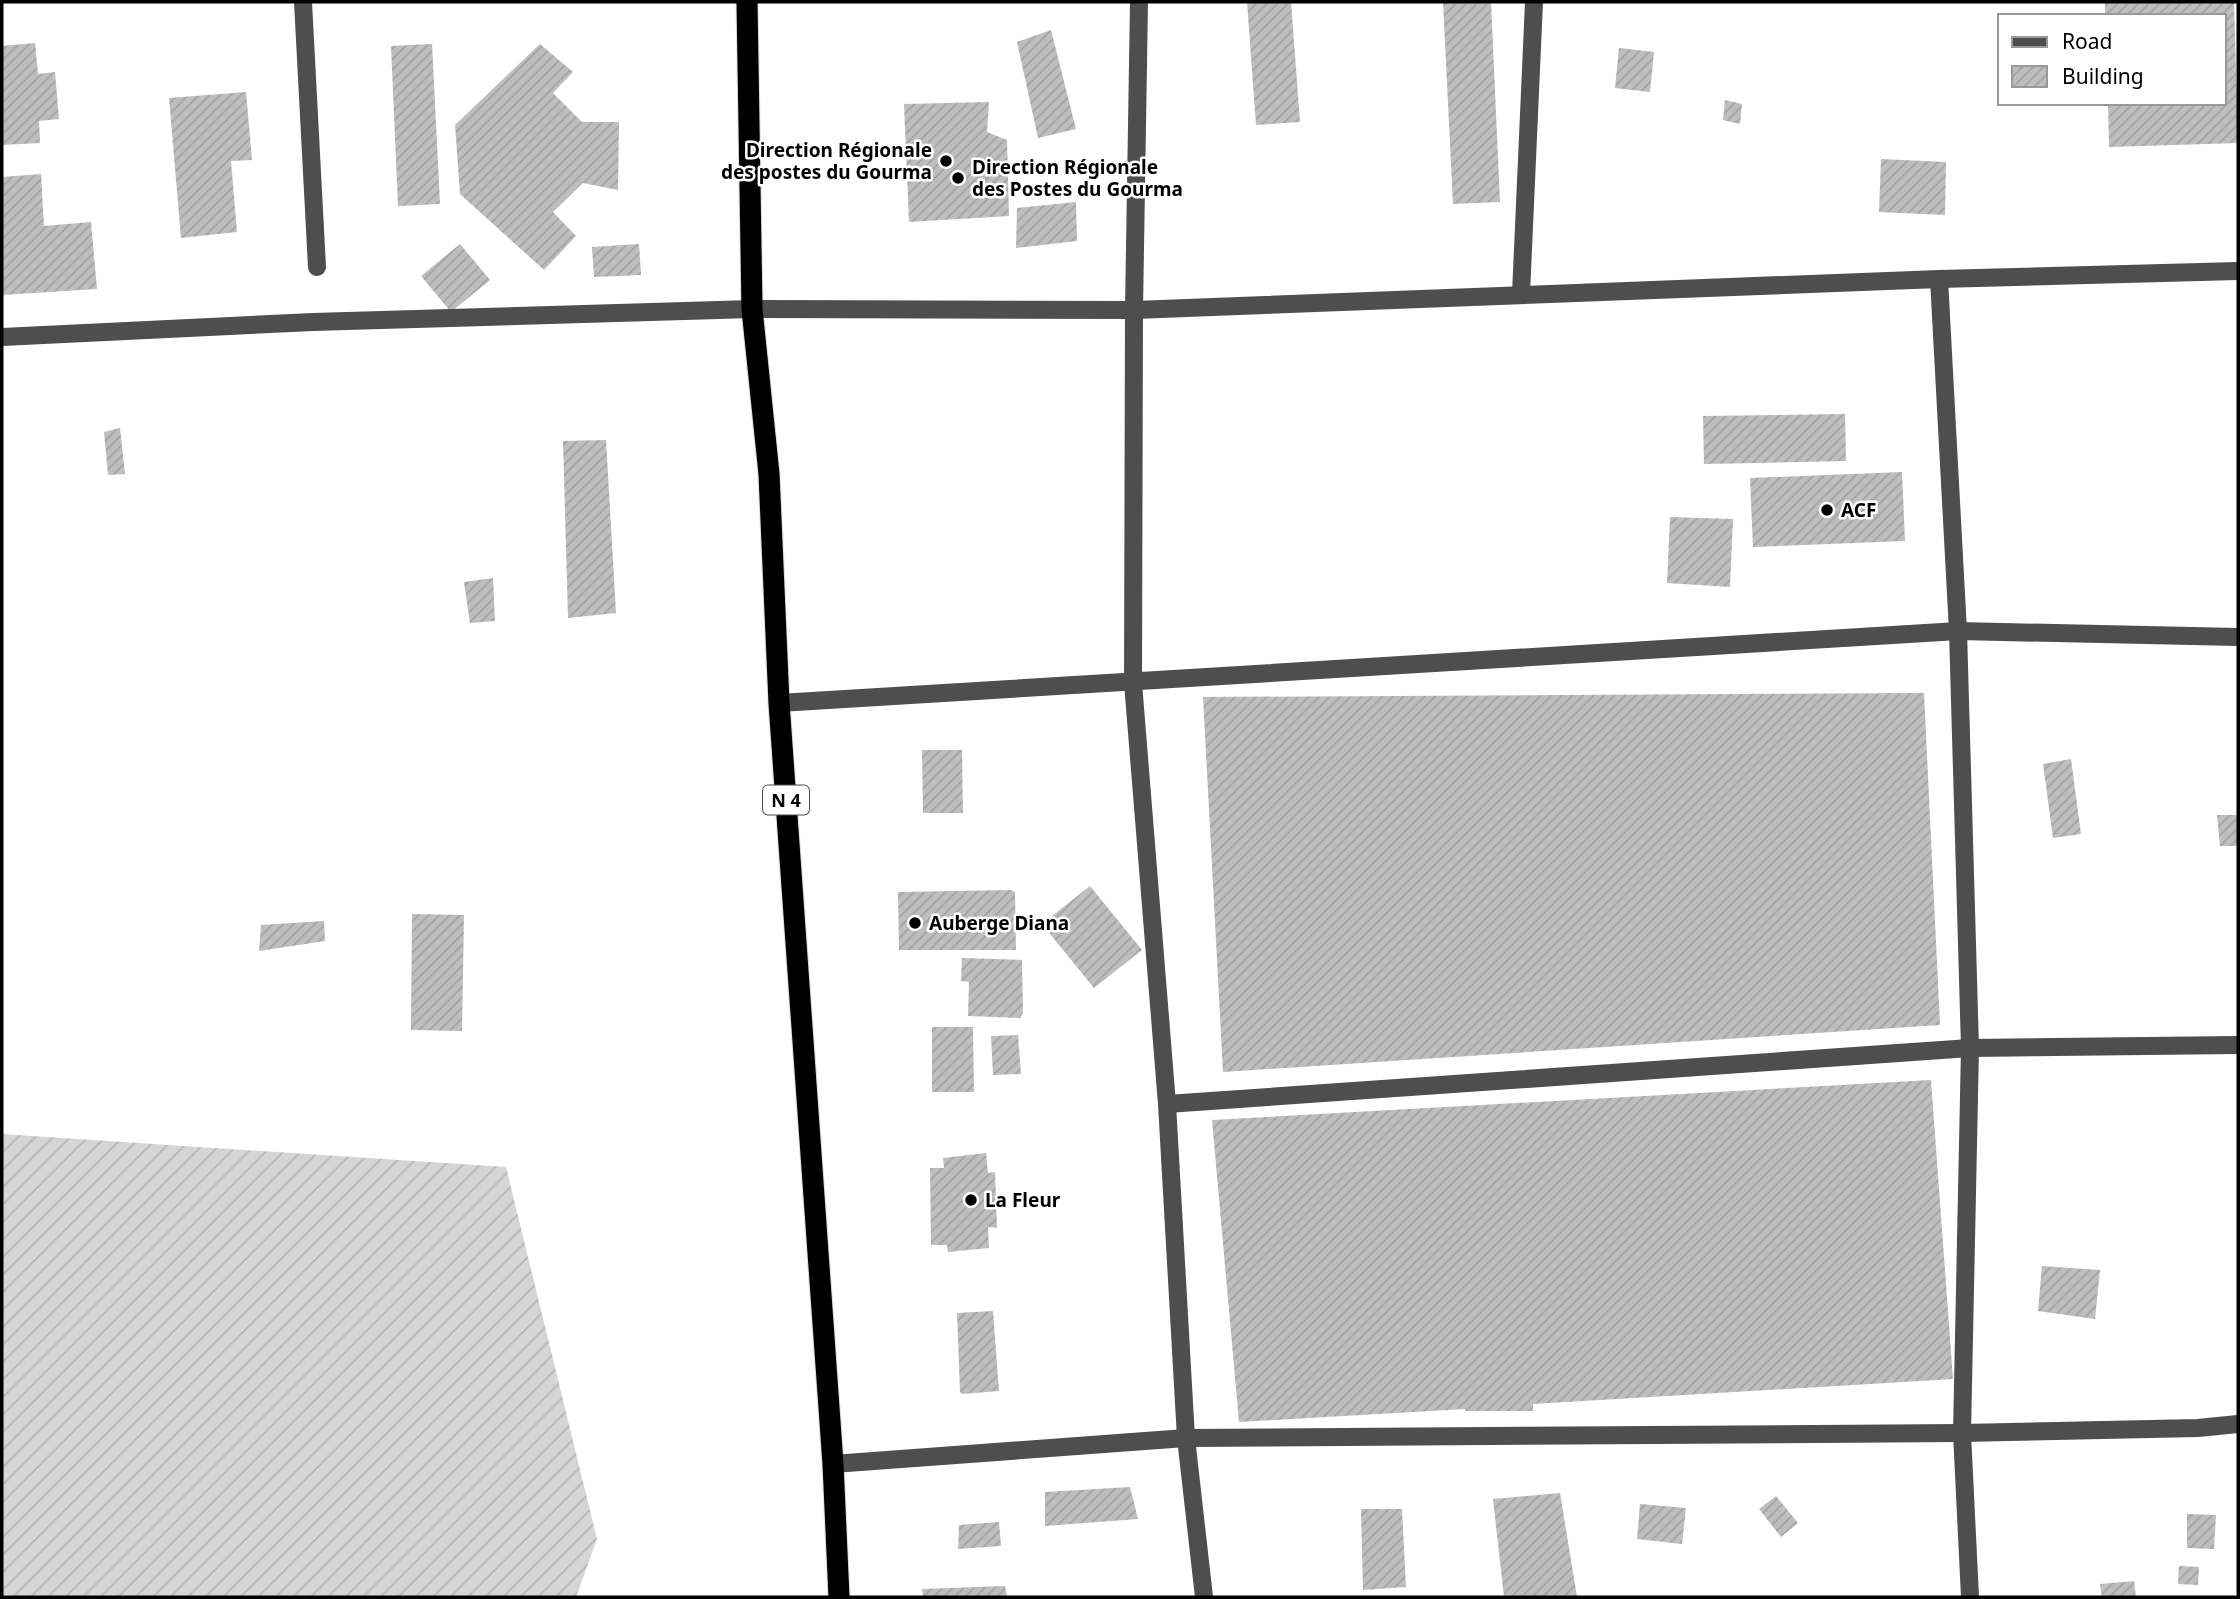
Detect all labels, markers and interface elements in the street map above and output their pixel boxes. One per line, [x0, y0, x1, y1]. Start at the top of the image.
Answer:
legend [1998, 14, 2226, 105]
text: Road [2062, 27, 2112, 55]
text: Building [2062, 62, 2144, 90]
place label: Direction Régionale des postes du Gourma [721, 137, 932, 185]
marker: Direction Régionale des postes du Gourma [938, 153, 954, 169]
place label: Direction Régionale des Postes du Gourma [972, 154, 1183, 202]
marker: Direction Régionale des Postes du Gourma [950, 170, 966, 186]
place label: ACF [1841, 497, 1876, 523]
marker: ACF [1819, 502, 1835, 518]
road number: N 4 [763, 786, 809, 814]
place label: Auberge Diana [929, 910, 1069, 936]
marker: Auberge Diana [907, 915, 923, 931]
place label: La Fleur [985, 1187, 1061, 1213]
marker: La Fleur [963, 1192, 979, 1208]

